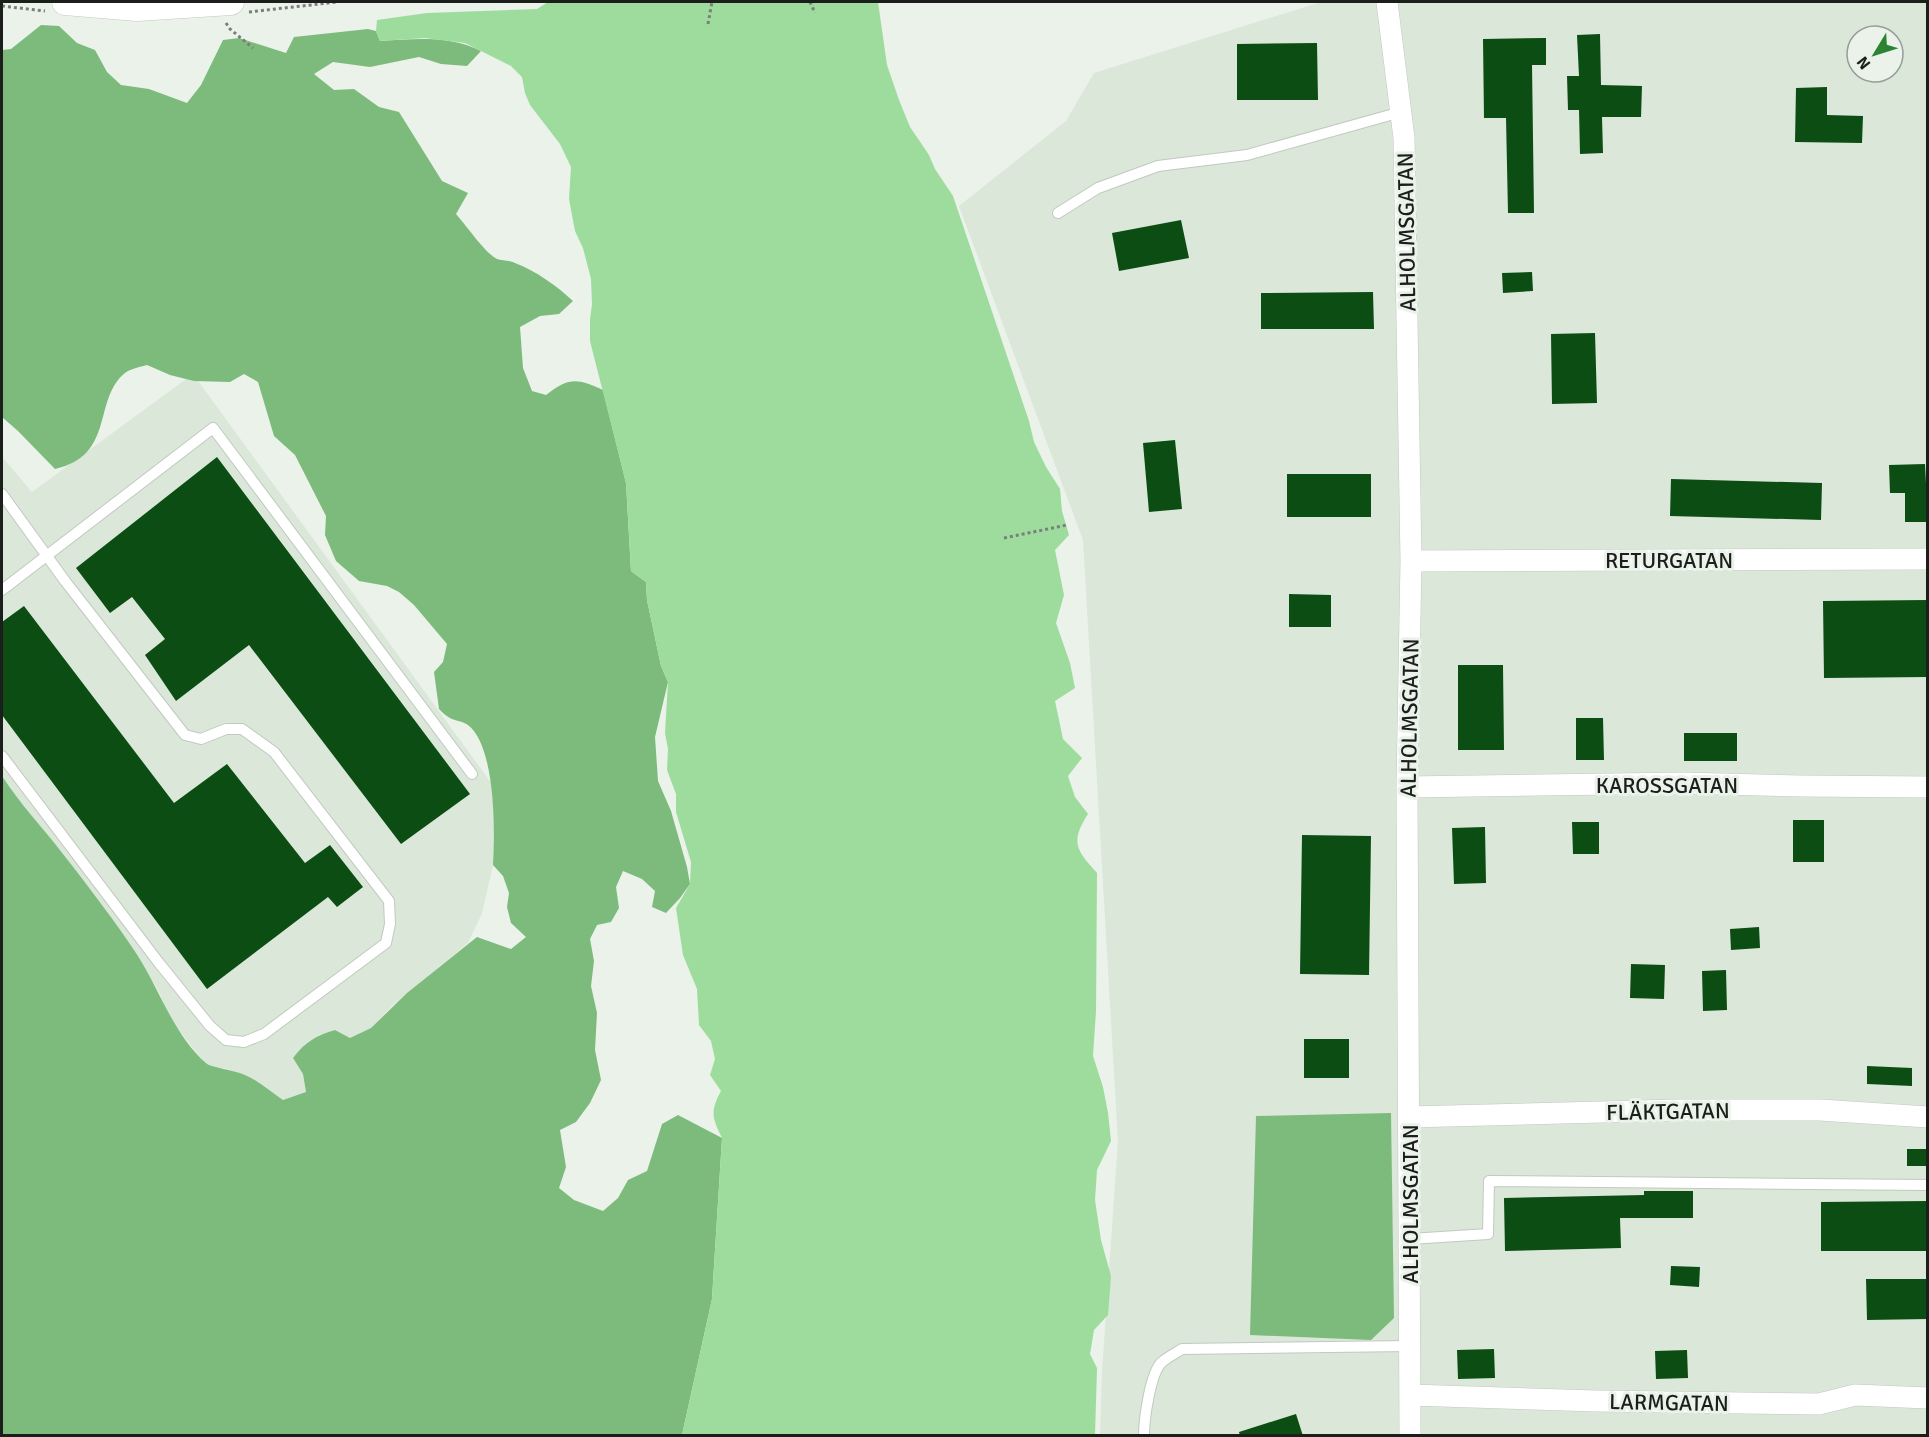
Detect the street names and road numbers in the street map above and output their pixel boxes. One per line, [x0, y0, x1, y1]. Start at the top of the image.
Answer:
street label: ALHOLMSGATAN [1392, 152, 1421, 312]
street label: RETURGATAN [1605, 547, 1733, 574]
street label: ALHOLMSGATAN [1395, 638, 1424, 798]
street label: KAROSSGATAN [1596, 772, 1738, 799]
street label: FLÄKTGATAN [1606, 1097, 1730, 1126]
street label: ALHOLMSGATAN [1397, 1124, 1424, 1284]
street label: LARMGATAN [1609, 1388, 1729, 1417]

